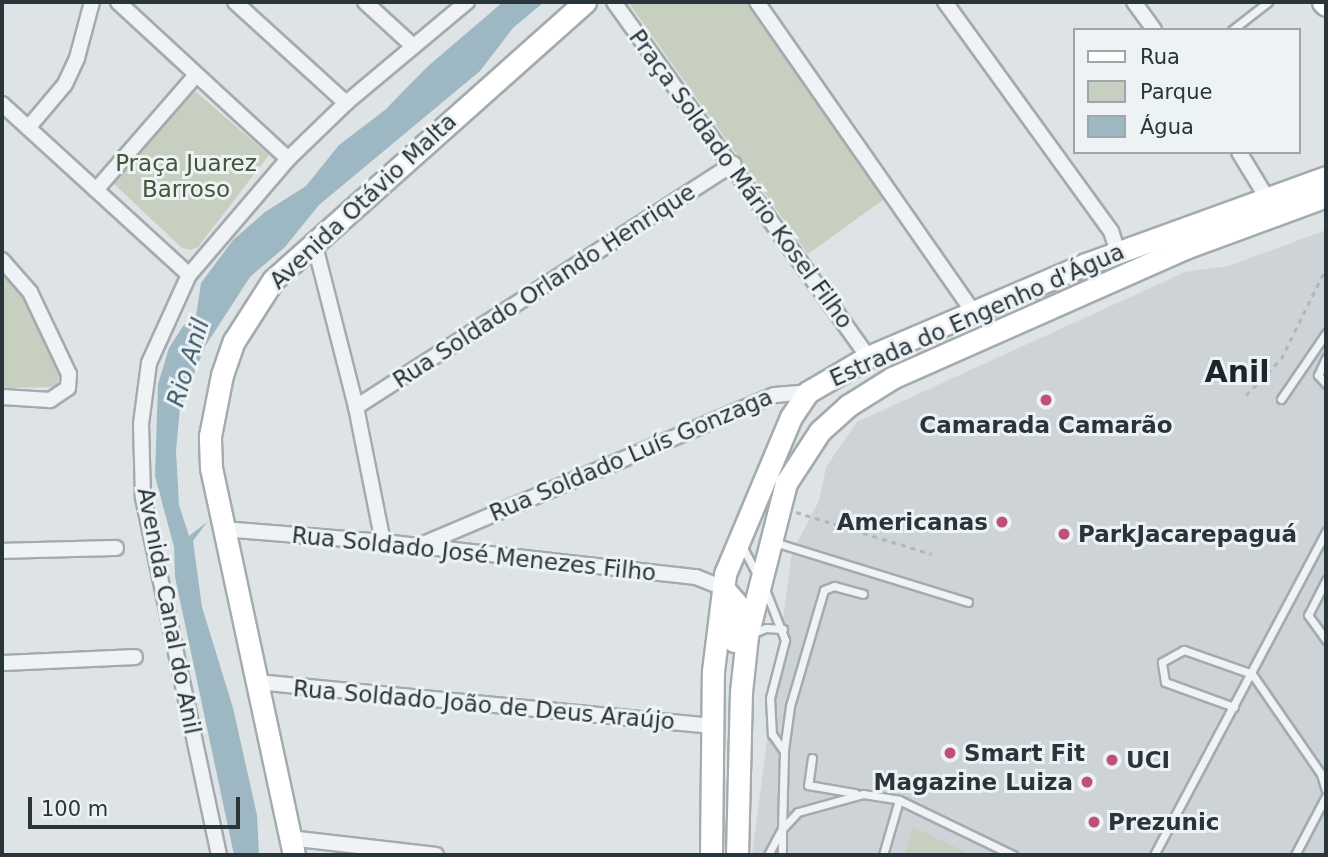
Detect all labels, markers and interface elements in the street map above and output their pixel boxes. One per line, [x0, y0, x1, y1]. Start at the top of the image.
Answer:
street label: Praça Soldado Mário Kosel Filho [623, 24, 859, 334]
legend [1072, 28, 1300, 154]
text: Rua [1140, 45, 1180, 69]
text: Parque [1140, 80, 1212, 104]
street label: Avenida Otávio Malta [264, 107, 462, 295]
text: Água [1140, 115, 1194, 139]
park label: Praça Juarez Barroso [115, 149, 257, 203]
street label: Rua Soldado Orlando Henrique [388, 178, 700, 394]
street label: Estrada do Engenho d'Água [825, 237, 1129, 393]
water label: Rio Anil [162, 315, 216, 411]
district label: Anil [1204, 354, 1270, 390]
street label: Rua Soldado Luís Gonzaga [485, 383, 777, 527]
marker: Camarada Camarão [1038, 392, 1054, 408]
place label: Camarada Camarão [919, 411, 1173, 439]
street label: Avenida Canal do Anil [132, 485, 206, 737]
place label: Americanas [837, 508, 988, 536]
marker: Americanas [994, 514, 1010, 530]
place label: ParkJacarepaguá [1078, 520, 1297, 548]
street label: Rua Soldado José Menezes Filho [290, 521, 658, 587]
marker: ParkJacarepaguá [1056, 526, 1072, 542]
street label: Rua Soldado João de Deus Araújo [292, 675, 676, 735]
place label: Smart Fit [964, 739, 1085, 767]
marker: Smart Fit [942, 745, 958, 761]
place label: UCI [1126, 746, 1170, 774]
marker: UCI [1104, 752, 1120, 768]
place label: Magazine Luiza [874, 768, 1073, 796]
marker: Magazine Luiza [1079, 774, 1095, 790]
scale bar [32, 784, 243, 828]
text: 100 m [41, 797, 108, 821]
place label: Prezunic [1108, 808, 1219, 836]
marker: Prezunic [1086, 814, 1102, 830]

